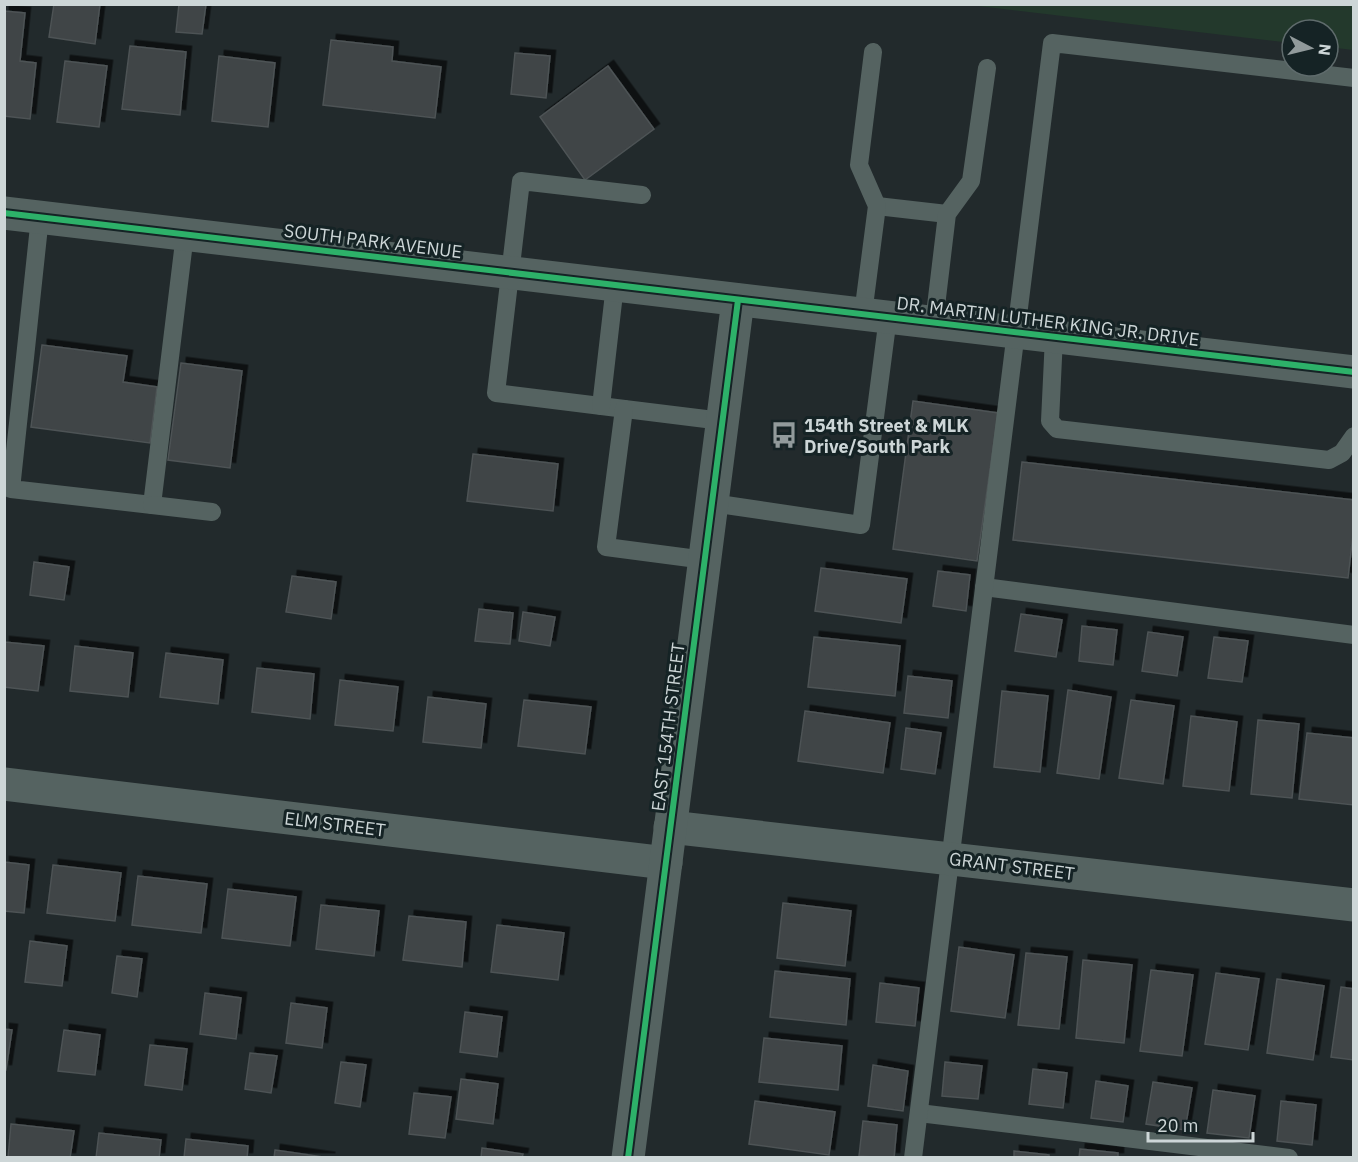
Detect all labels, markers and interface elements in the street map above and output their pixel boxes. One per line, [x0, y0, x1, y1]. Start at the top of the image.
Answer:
north arrow [1280, 18, 1340, 78]
text: N [1314, 43, 1336, 57]
street label: SOUTH PARK AVENUE [283, 219, 463, 263]
street label: DR. MARTIN LUTHER KING JR. DRIVE [895, 291, 1201, 351]
place label: 154th Street & MLK Drive/South Park [804, 414, 969, 458]
bus stop icon: 154th Street & MLK Drive/South Park [769, 420, 799, 450]
street label: EAST 154TH STREET [646, 641, 690, 813]
street label: ELM STREET [283, 806, 387, 842]
street label: GRANT STREET [948, 847, 1076, 885]
scale bar [1148, 1105, 1253, 1143]
text: 20 m [1157, 1114, 1199, 1137]

